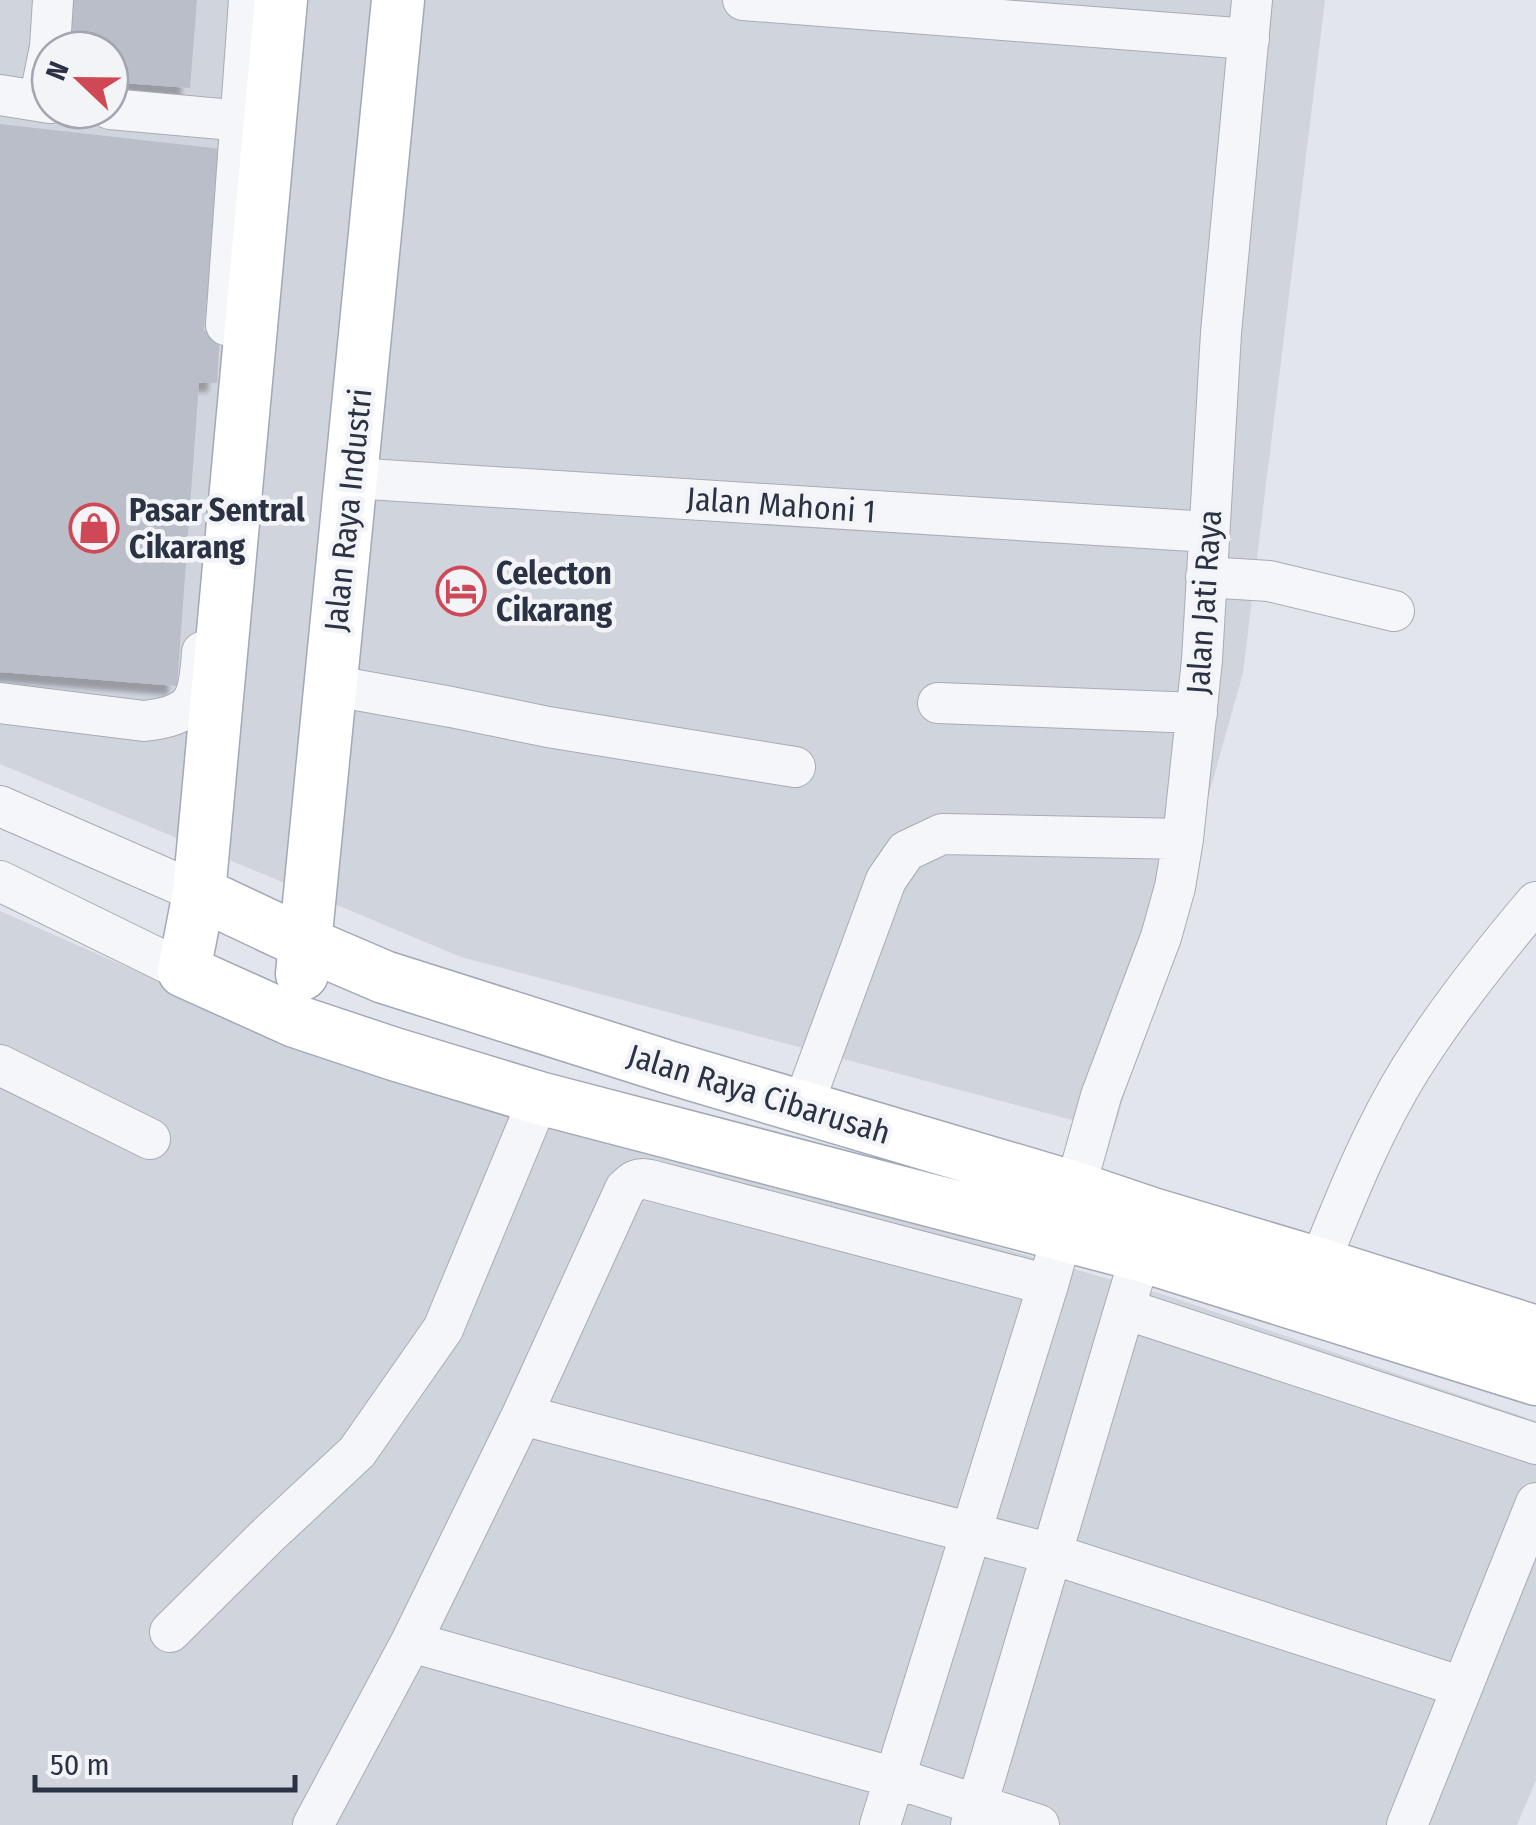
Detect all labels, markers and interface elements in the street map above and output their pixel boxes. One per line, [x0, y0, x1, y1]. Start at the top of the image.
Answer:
north arrow [30, 30, 130, 130]
text: N [39, 57, 76, 85]
street label: Jalan Raya Industri [316, 387, 380, 633]
street label: Jalan Mahoni 1 [685, 479, 877, 531]
place label: Pasar Sentral Cikarang [129, 491, 305, 566]
shop icon: Pasar Sentral Cikarang [68, 502, 120, 554]
street label: Jalan Jati Raya [1179, 509, 1229, 695]
place label: Celecton Cikarang [496, 554, 612, 629]
hotel icon: Celecton Cikarang [435, 565, 487, 617]
street label: Jalan Raya Cibarusah [623, 1036, 895, 1152]
scale bar [35, 1730, 295, 1792]
text: 50 m [50, 1747, 110, 1783]

